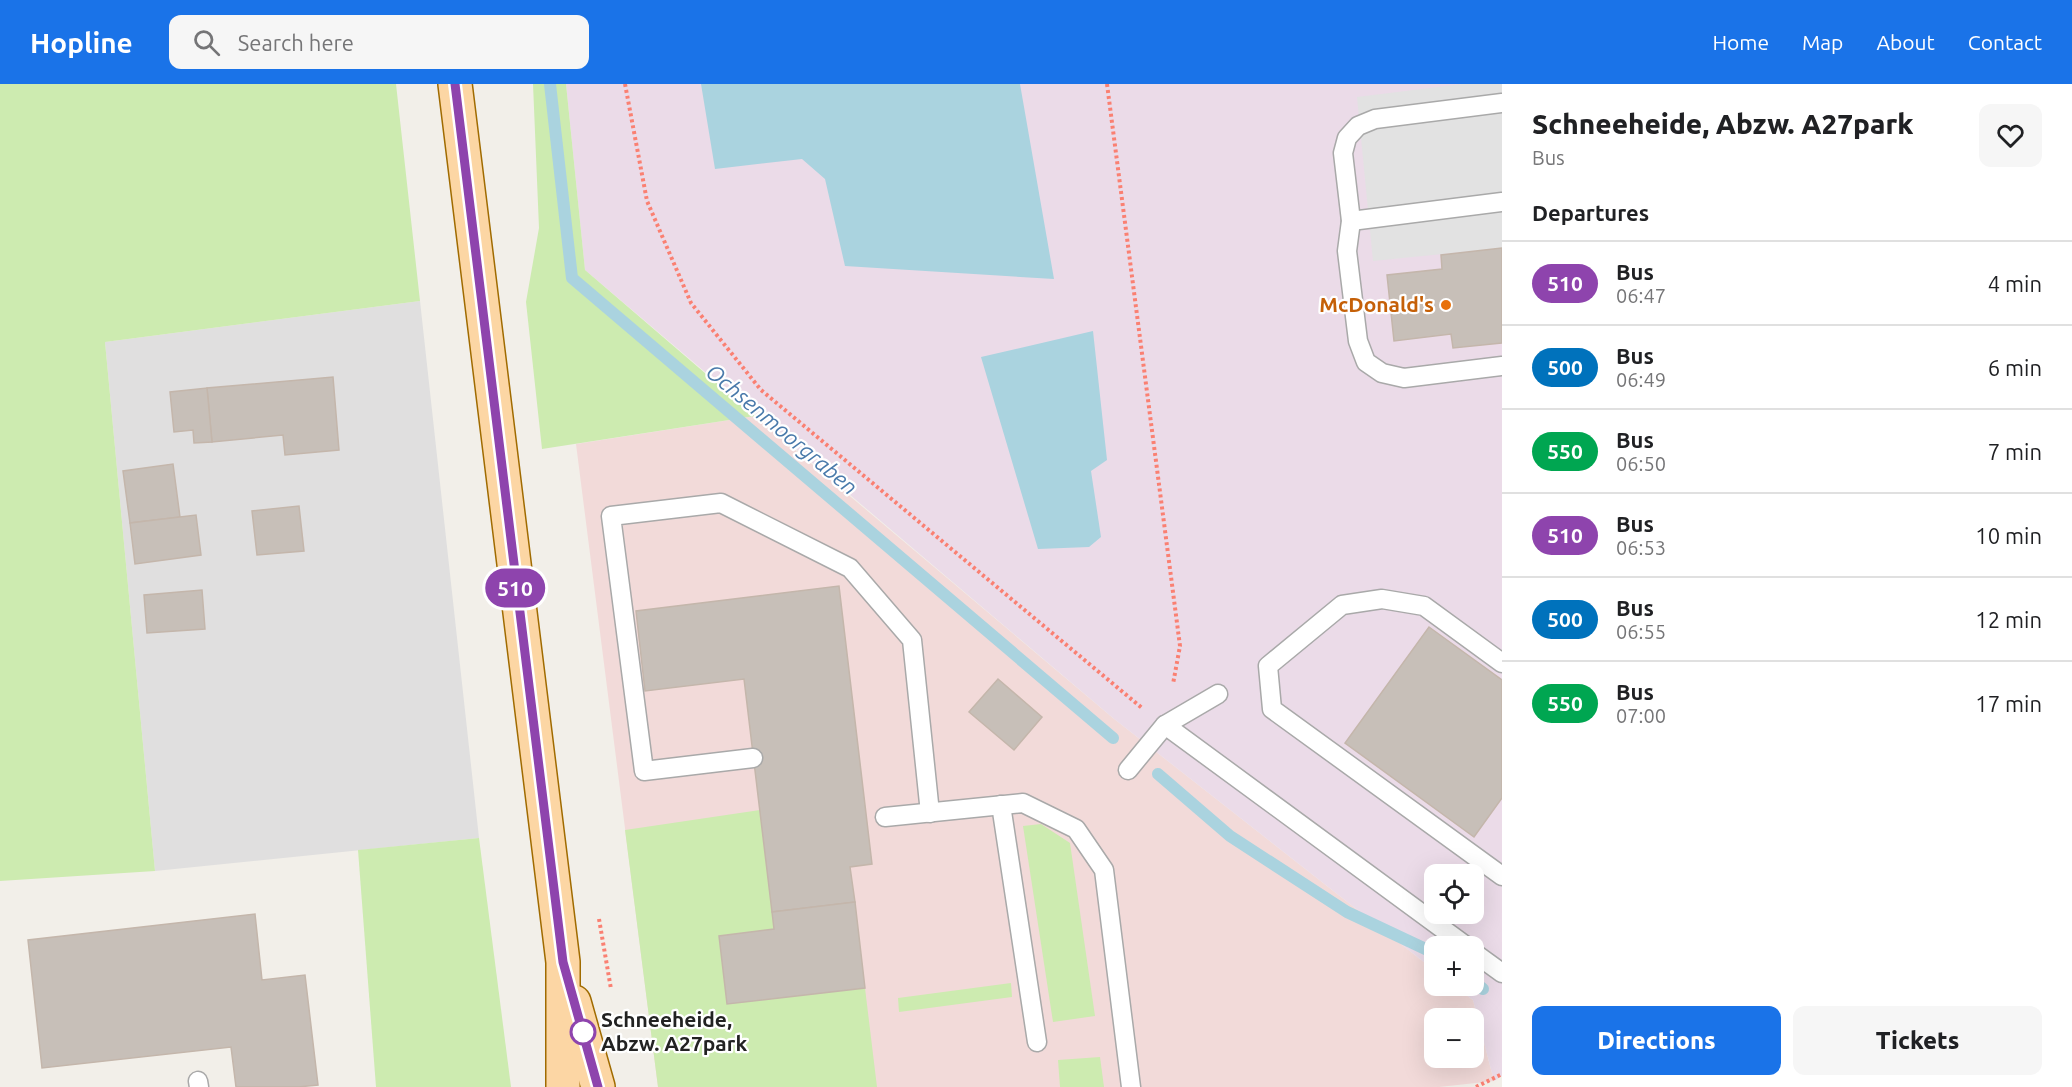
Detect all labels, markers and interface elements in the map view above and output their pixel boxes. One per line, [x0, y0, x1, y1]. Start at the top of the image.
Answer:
search box [169, 15, 589, 69]
icon: search [190, 26, 223, 59]
text: Hopline [30, 27, 133, 58]
text: Search here [238, 30, 354, 55]
text: Home [1712, 30, 1769, 54]
text: Map [1802, 30, 1843, 54]
text: About [1876, 30, 1935, 54]
text: Contact [1968, 30, 2042, 54]
button: heart [1979, 104, 2042, 167]
text: Schneeheide, Abzw. A27park [1532, 108, 1913, 139]
text: Bus [1532, 146, 1565, 169]
text: Departures [1532, 200, 1649, 225]
text: Bus [1616, 259, 1654, 284]
text: 510 [1547, 271, 1583, 295]
text: 4 min [1988, 271, 2042, 296]
text: 06:47 [1616, 284, 1666, 307]
place label: McDonald's [1319, 292, 1434, 316]
marker: McDonald's [1439, 298, 1453, 312]
text: Bus [1616, 343, 1654, 368]
text: 500 [1547, 355, 1583, 379]
text: 6 min [1988, 355, 2042, 380]
water label: Ochsenmoorgraben [702, 358, 863, 499]
text: 06:49 [1616, 368, 1666, 391]
text: Bus [1616, 427, 1654, 452]
text: 550 [1547, 439, 1583, 463]
text: 7 min [1988, 439, 2042, 464]
text: 06:50 [1616, 452, 1666, 475]
text: Bus [1616, 511, 1654, 536]
text: 510 [1547, 523, 1583, 547]
text: 10 min [1975, 523, 2042, 548]
text: 06:53 [1616, 536, 1666, 559]
line badge: 510 [480, 568, 550, 608]
text: 510 [497, 576, 533, 600]
text: Bus [1616, 595, 1654, 620]
text: 500 [1547, 607, 1583, 631]
text: 12 min [1975, 607, 2042, 632]
text: 06:55 [1616, 620, 1666, 643]
text: Bus [1616, 679, 1654, 704]
text: 550 [1547, 691, 1583, 715]
text: 17 min [1975, 691, 2042, 716]
text: 07:00 [1616, 704, 1666, 727]
map controls [1424, 864, 1484, 1068]
button: locate [1424, 864, 1484, 924]
button: + [1424, 936, 1484, 996]
button: Directions [1532, 1006, 1781, 1075]
button: Tickets [1793, 1006, 2042, 1075]
place label: Schneeheide, Abzw. A27park [601, 1007, 747, 1055]
button: − [1424, 1008, 1484, 1068]
marker: Schneeheide, Abzw. A27park [570, 1019, 596, 1045]

